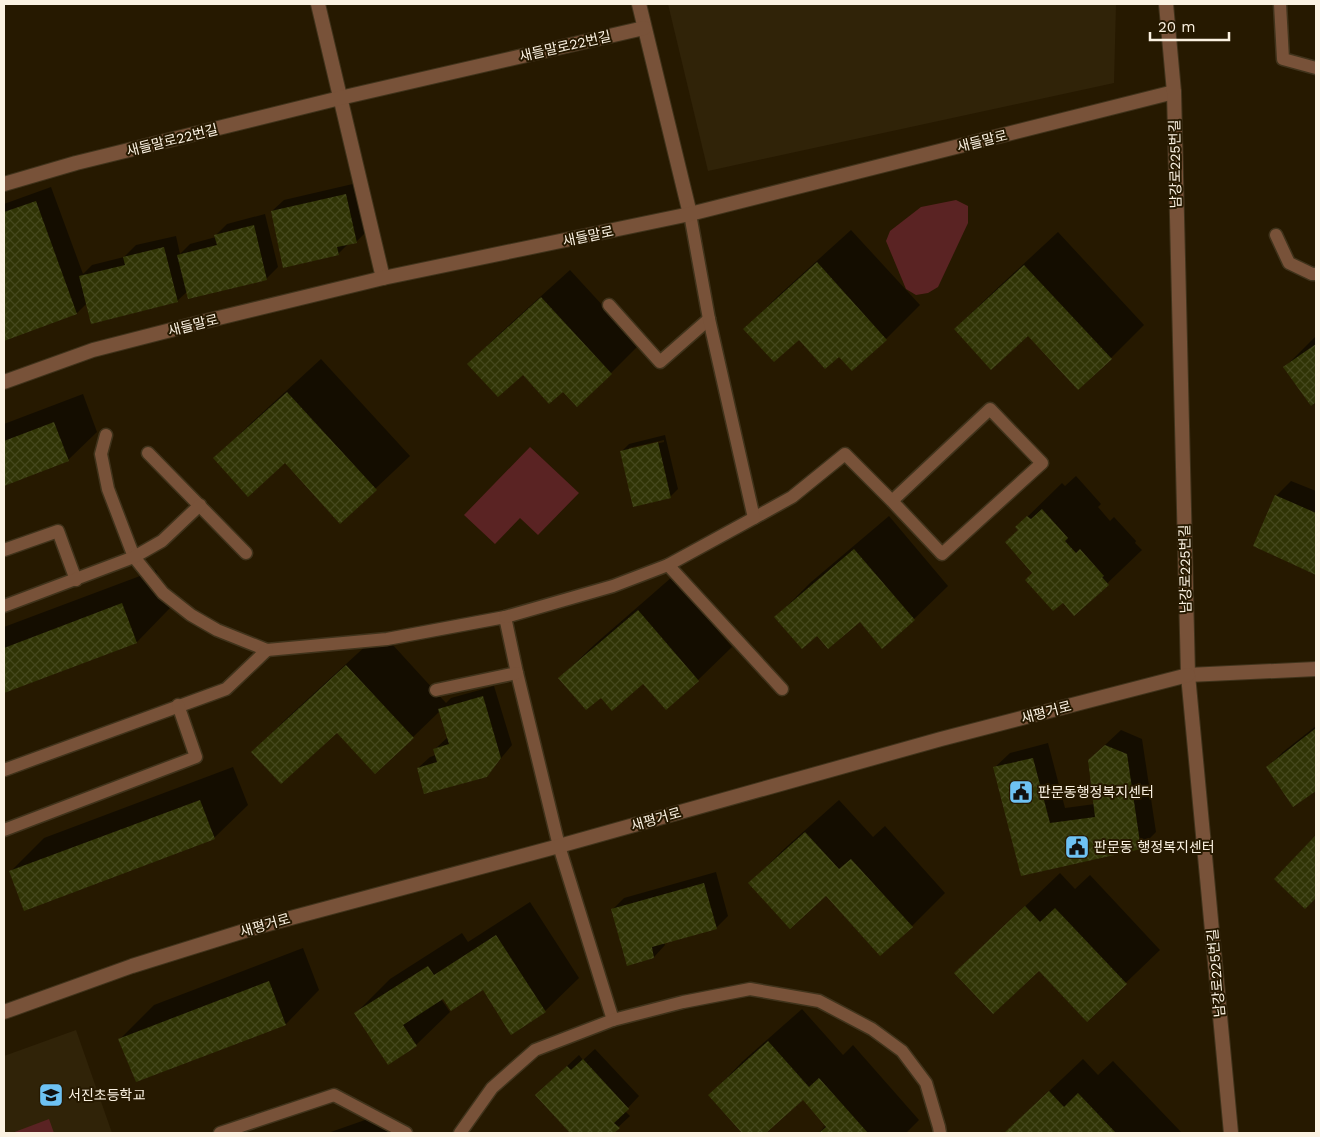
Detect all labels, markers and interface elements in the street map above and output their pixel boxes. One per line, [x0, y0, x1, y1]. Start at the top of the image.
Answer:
scale bar [1150, 10, 1229, 42]
text: 20 m [1158, 18, 1196, 36]
street label: 새들말로22번길 [518, 28, 612, 64]
street label: 남강로225번길 [1166, 119, 1184, 209]
street label: 새들말로22번길 [125, 121, 219, 159]
street label: 새들말로 [955, 127, 1009, 155]
street label: 새들말로 [561, 223, 615, 249]
street label: 새들말로 [166, 311, 220, 339]
street label: 남강로225번길 [1176, 524, 1194, 614]
street label: 새평거로 [1019, 698, 1073, 726]
public building icon: 판문동행정복지센터 [1008, 779, 1034, 805]
place label: 판문동행정복지센터 [1038, 784, 1154, 800]
street label: 새평거로 [629, 804, 683, 834]
public building icon: 판문동 행정복지센터 [1064, 834, 1090, 860]
place label: 판문동 행정복지센터 [1094, 839, 1215, 855]
street label: 새평거로 [238, 910, 292, 940]
street label: 남강로225번길 [1204, 928, 1228, 1018]
school or university icon: 서진초등학교 [38, 1082, 64, 1108]
place label: 서진초등학교 [68, 1087, 145, 1103]

